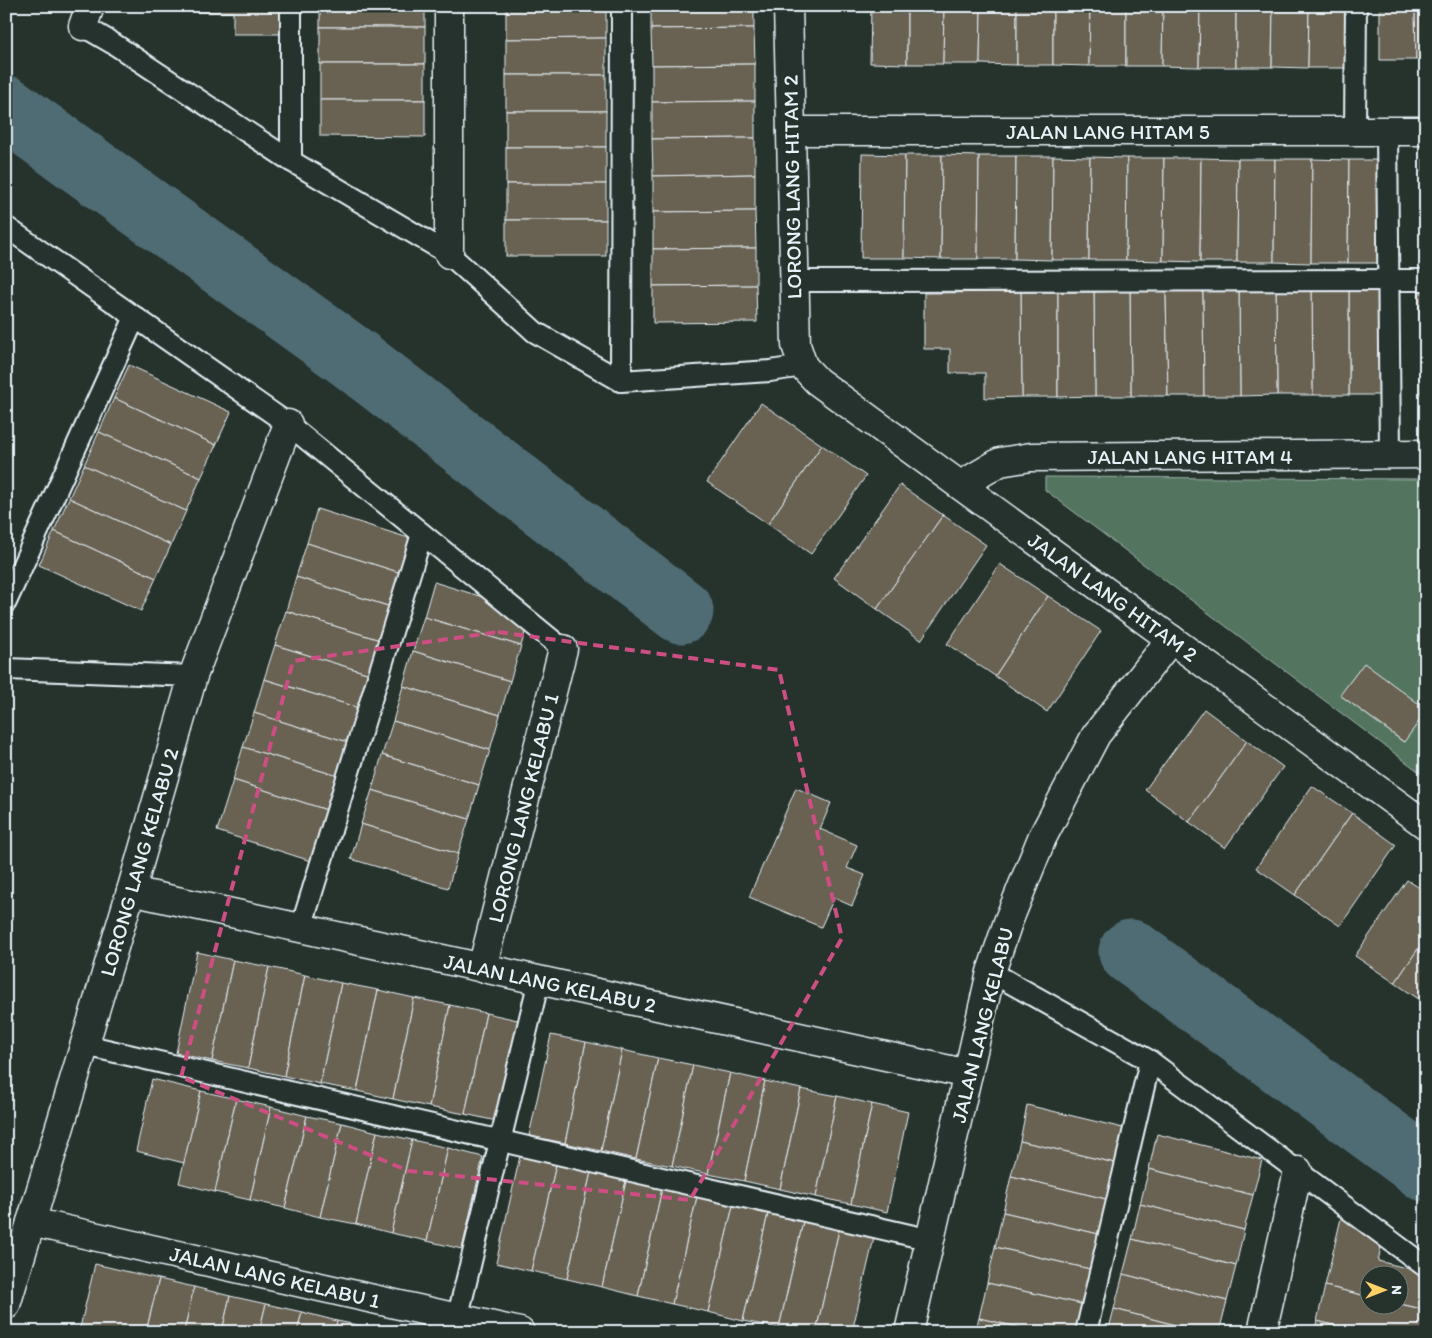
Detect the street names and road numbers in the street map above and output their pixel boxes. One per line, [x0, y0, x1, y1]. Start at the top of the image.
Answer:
street label: LORONG LANG HITAM 2 [778, 75, 806, 299]
street label: JALAN LANG HITAM 5 [1006, 119, 1210, 144]
street label: JALAN LANG HITAM 4 [1087, 444, 1293, 469]
street label: JALAN LANG HITAM 2 [1023, 527, 1203, 667]
street label: LORONG LANG KELABU 1 [482, 691, 564, 925]
street label: LORONG LANG KELABU 2 [94, 745, 184, 979]
street label: JALAN LANG KELABU [946, 925, 1018, 1125]
street label: JALAN LANG KELABU 2 [442, 948, 658, 1018]
street label: JALAN LANG KELABU 1 [167, 1241, 383, 1313]

